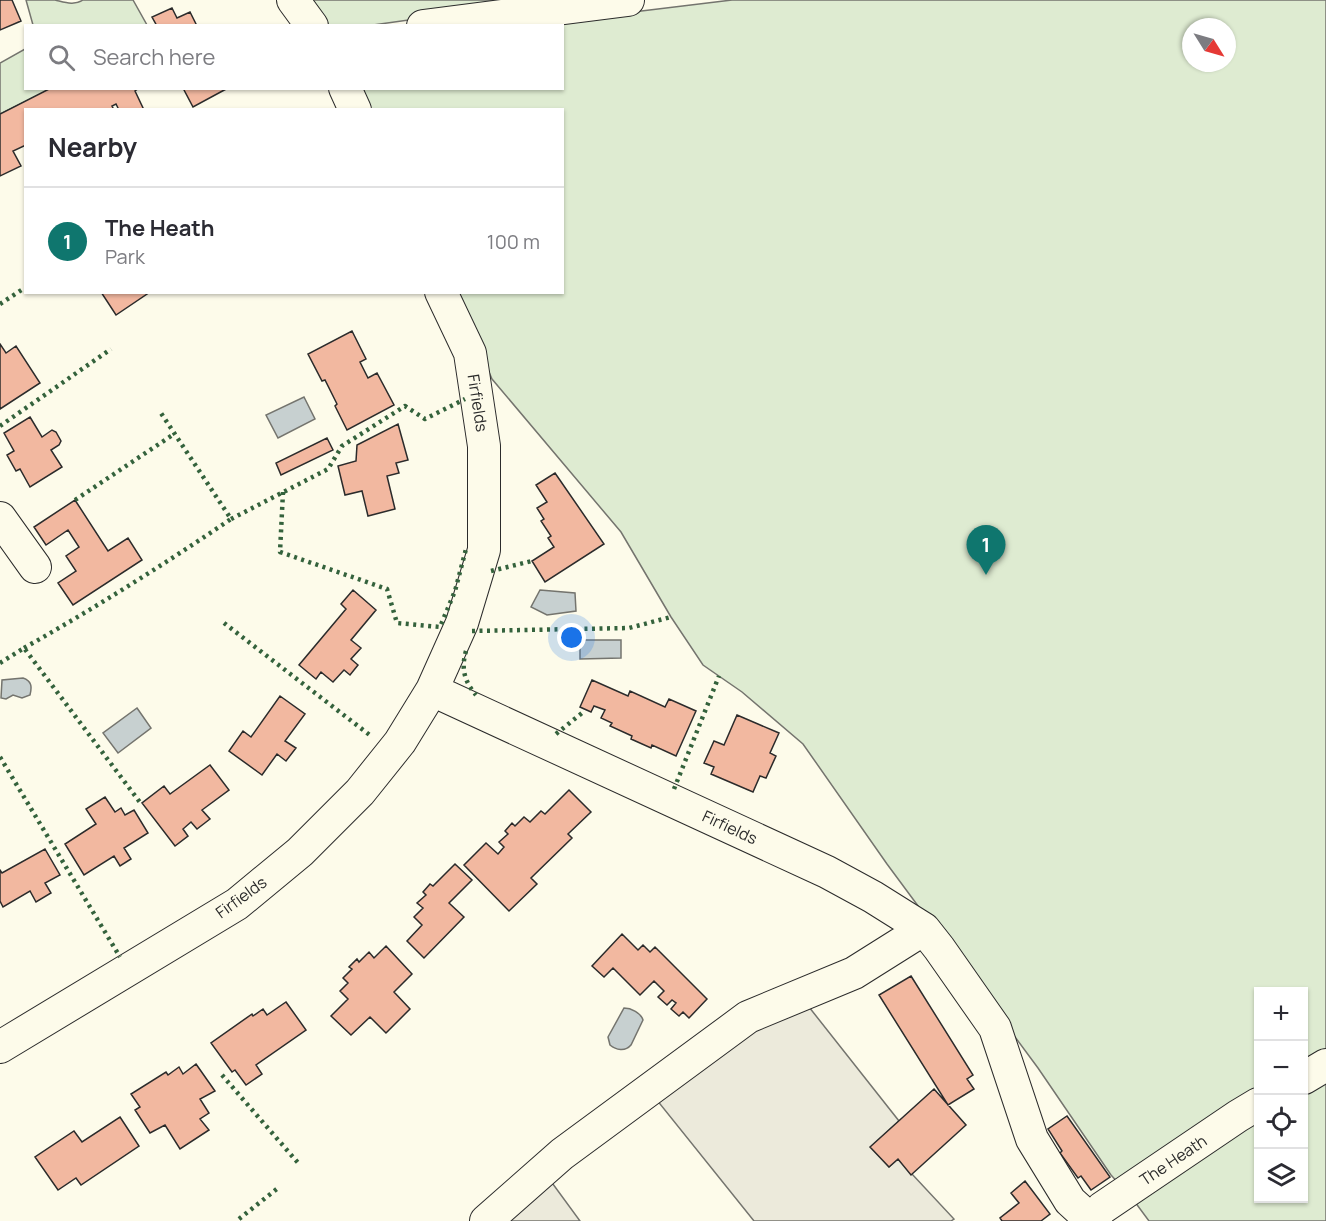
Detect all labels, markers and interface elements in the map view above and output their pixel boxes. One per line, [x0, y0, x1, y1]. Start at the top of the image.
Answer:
north arrow [1182, 18, 1236, 72]
search box [24, 24, 564, 90]
icon: search [45, 41, 78, 74]
text: Search here [93, 42, 215, 72]
text: Nearby [48, 129, 137, 165]
text: The Heath [105, 213, 215, 243]
text: 1 [63, 228, 72, 255]
text: 100 m [487, 228, 540, 255]
text: Park [105, 243, 145, 270]
street label: Firfields [463, 373, 493, 433]
pin: 1 [966, 526, 1006, 575]
your location [557, 623, 586, 652]
street label: Firfields [699, 805, 761, 849]
street label: Firfields [211, 871, 271, 923]
map controls [1254, 987, 1308, 1203]
button: + [1254, 987, 1308, 1041]
button: − [1254, 1041, 1308, 1095]
button: locate [1254, 1095, 1308, 1149]
street label: The Heath [1135, 1129, 1211, 1191]
button: layers [1254, 1149, 1308, 1203]

